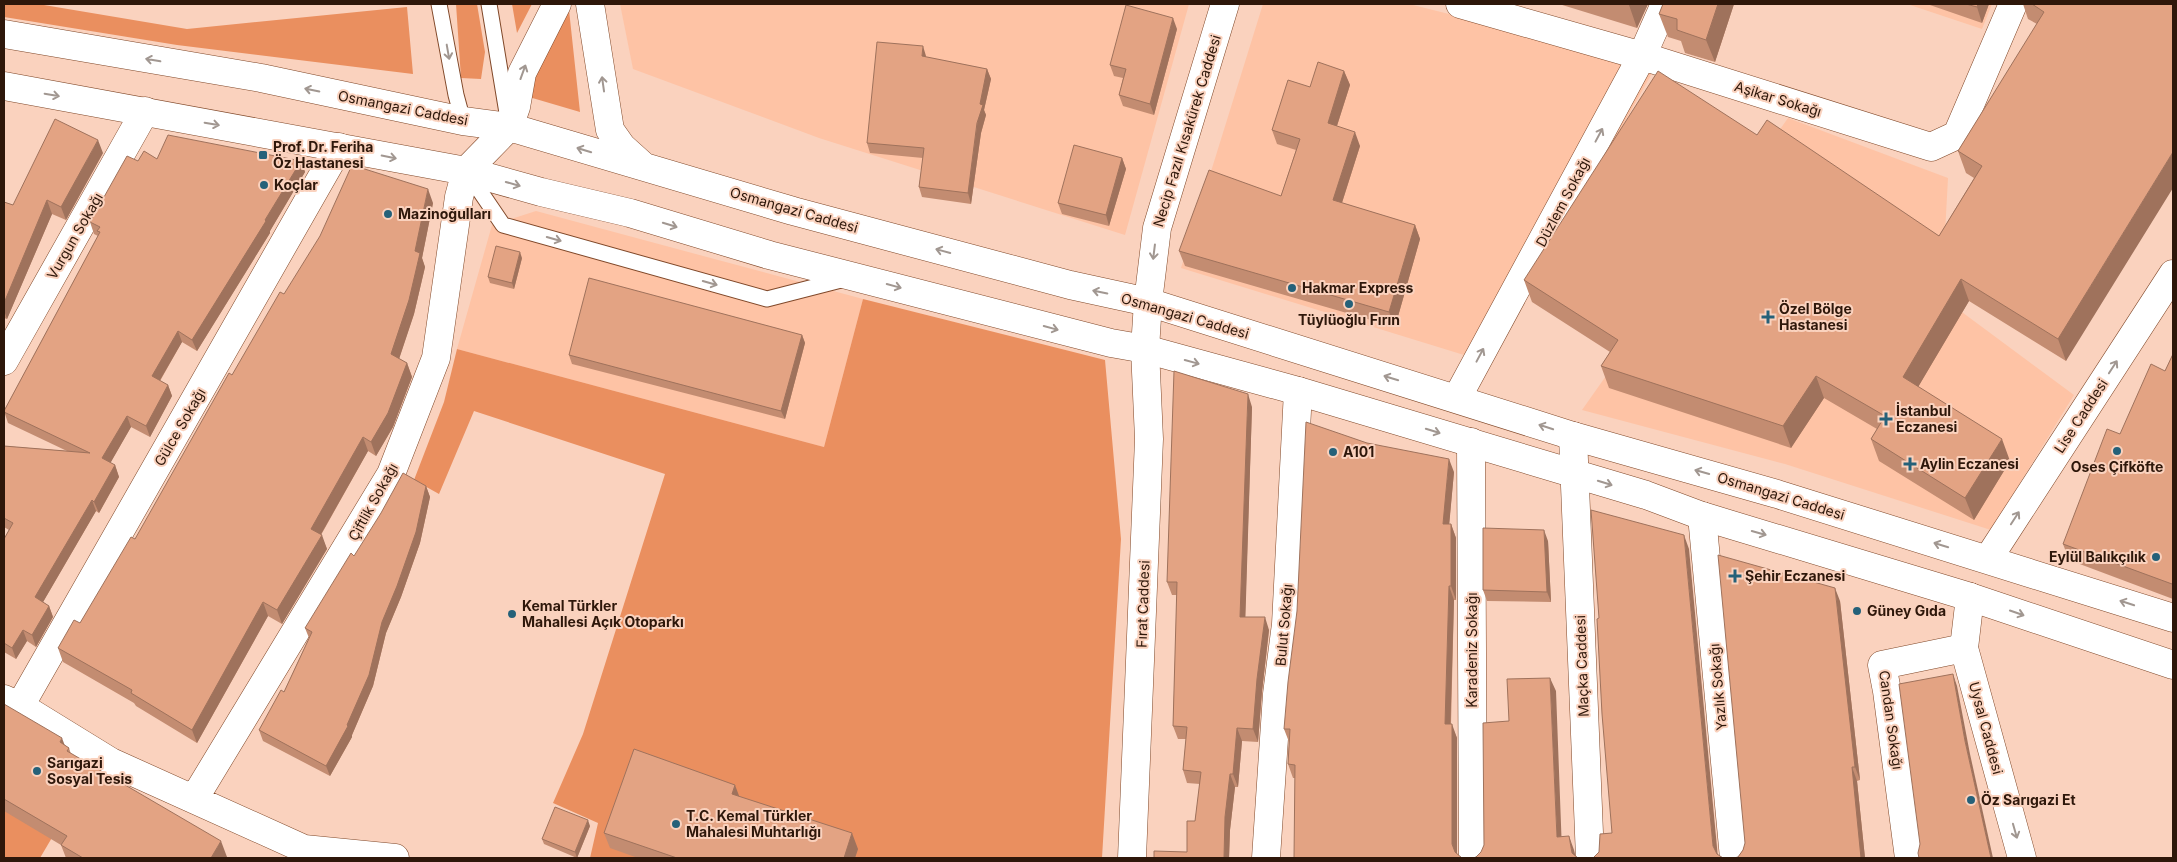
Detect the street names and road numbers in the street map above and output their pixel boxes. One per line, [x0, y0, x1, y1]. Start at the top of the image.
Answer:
street label: Necip Fazıl Kısakürek Caddesi [1149, 33, 1224, 229]
street label: Aşikar Sokağı [1733, 77, 1824, 120]
street label: Osmangazi Caddesi [337, 87, 470, 128]
street label: Düzlem Sokağı [1532, 154, 1593, 249]
street label: Osmangazi Caddesi [728, 183, 860, 236]
street label: Vurgun Sokağı [43, 190, 106, 282]
street label: Osmangazi Caddesi [1119, 289, 1251, 342]
street label: Lise Caddesi [2050, 375, 2111, 456]
street label: Gülce Sokağı [150, 385, 209, 469]
street label: Çiftlik Sokağı [344, 460, 401, 544]
street label: Osmangazi Caddesi [1715, 468, 1847, 523]
street label: Fırat Caddesi [1132, 560, 1153, 648]
street label: Bulut Sokağı [1271, 583, 1296, 667]
street label: Karadeniz Sokağı [1463, 592, 1480, 708]
street label: Maçka Caddesi [1571, 615, 1592, 717]
street label: Yazlık Sokağı [1705, 643, 1730, 731]
street label: Candan Sokağı [1876, 669, 1907, 771]
street label: Uysal Caddesi [1966, 680, 2007, 776]

